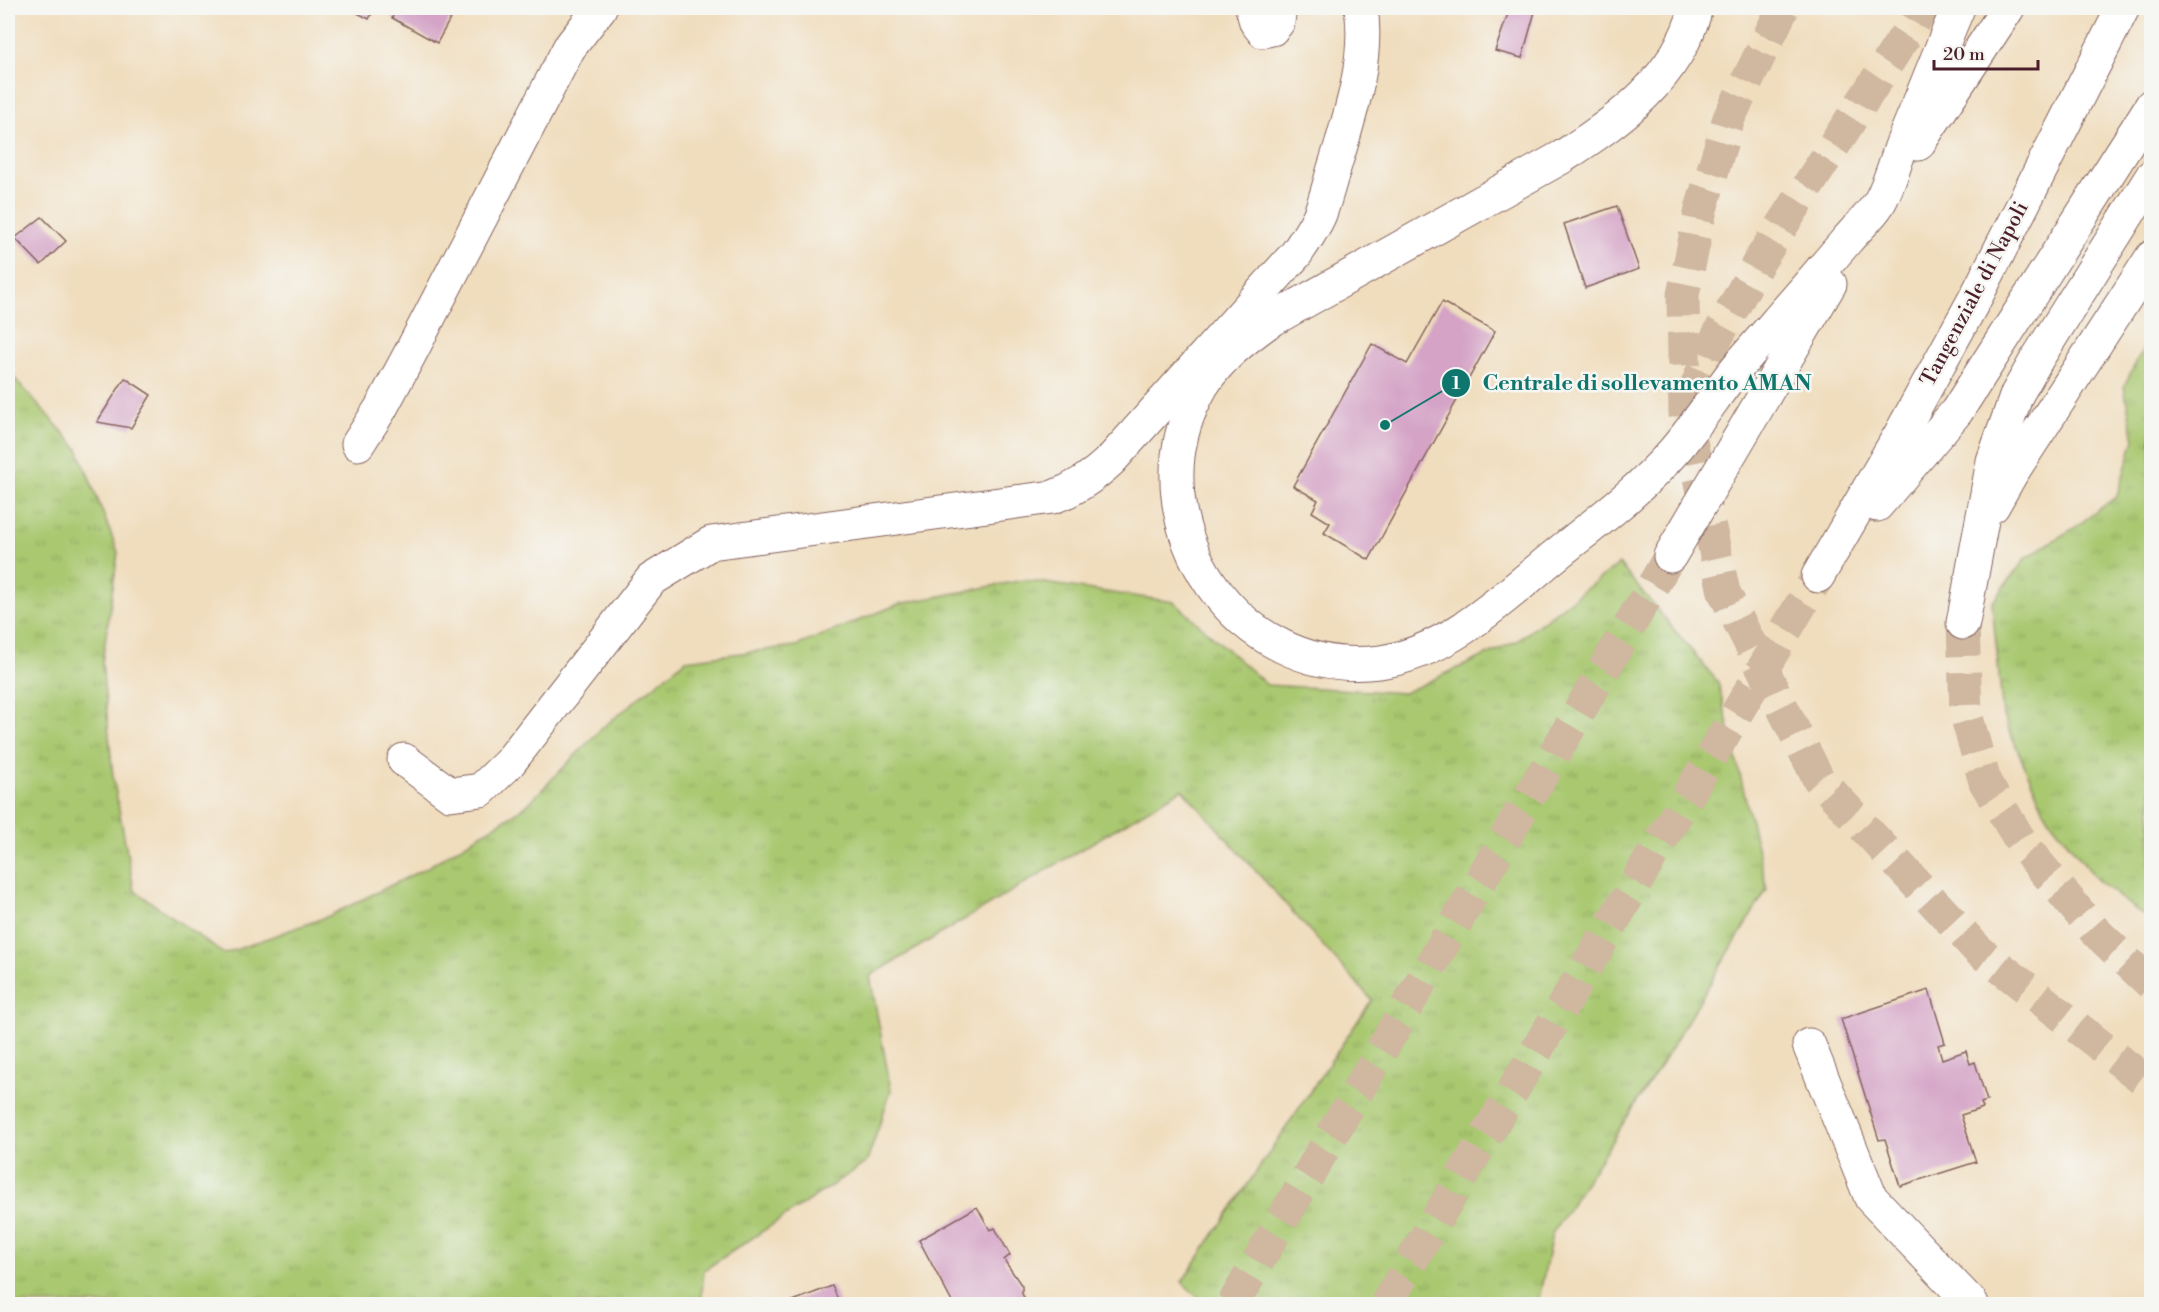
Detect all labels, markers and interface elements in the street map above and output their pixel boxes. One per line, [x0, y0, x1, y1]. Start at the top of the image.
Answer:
scale bar [1934, 33, 2038, 71]
text: 20 m [1943, 43, 1985, 66]
street label: Tangenziale di Napoli [1915, 197, 2035, 391]
callout: Centrale di sollevamento AMAN [1441, 363, 1824, 403]
text: Centrale di sollevamento AMAN [1482, 370, 1812, 397]
text: 1 [1452, 372, 1461, 395]

